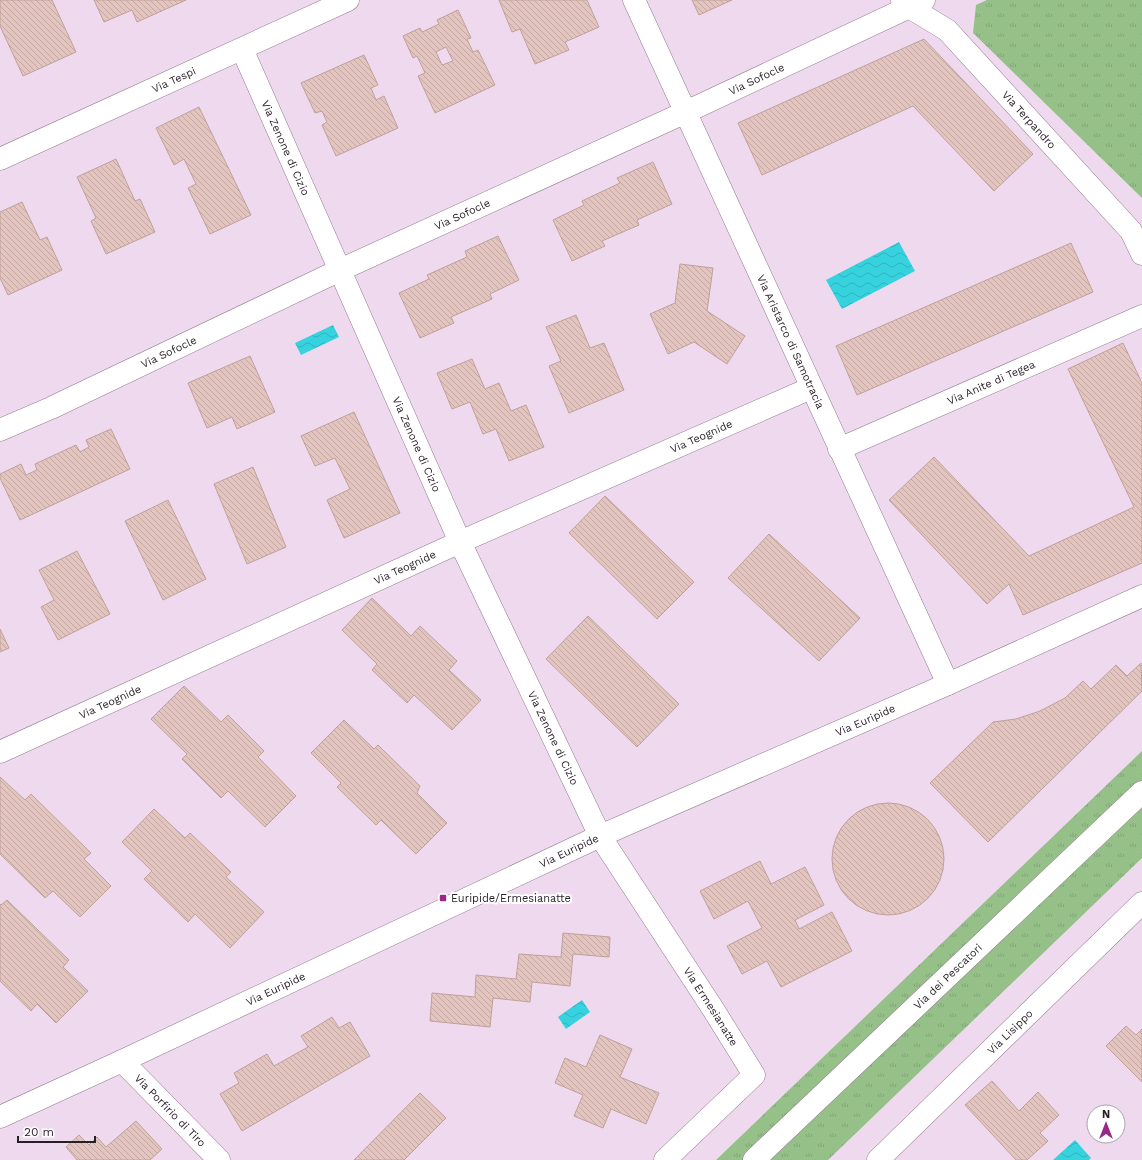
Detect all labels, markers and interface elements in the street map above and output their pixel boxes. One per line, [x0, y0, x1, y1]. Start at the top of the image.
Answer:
street label: Via Sofocle [726, 60, 786, 98]
street label: Via Tespi [150, 64, 198, 95]
street label: Via Terpandro [1000, 88, 1059, 151]
street label: Via Zenone di Cizio [259, 98, 312, 197]
street label: Via Sofocle [432, 196, 492, 233]
street label: Via Aristarco di Samotracia [755, 273, 827, 411]
street label: Via Sofocle [139, 333, 199, 371]
street label: Via Anite di Tegea [945, 357, 1037, 407]
street label: Via Zenone di Cizio [390, 394, 443, 494]
street label: Via Teognide [668, 417, 734, 456]
street label: Via Teognide [372, 547, 438, 587]
street label: Via Teognide [77, 682, 143, 722]
street label: Via Zenone di Cizio [525, 689, 581, 787]
street label: Via Euripide [833, 701, 897, 739]
street label: Via Euripide [537, 831, 600, 870]
place label: Euripide/Ermesianatte [451, 892, 571, 905]
marker: Euripide/Ermesianatte [438, 893, 448, 903]
street label: Via dei Pescatori [911, 941, 985, 1012]
street label: Via Ermesianatte [681, 965, 741, 1048]
street label: Via Euripide [244, 969, 307, 1008]
street label: Via Lisippo [984, 1007, 1035, 1057]
street label: Via Porfirio di Tiro [132, 1071, 209, 1149]
north arrow [1086, 1104, 1126, 1144]
text: N [1102, 1108, 1110, 1121]
scale bar [18, 1118, 95, 1144]
text: 20 m [24, 1125, 54, 1139]

